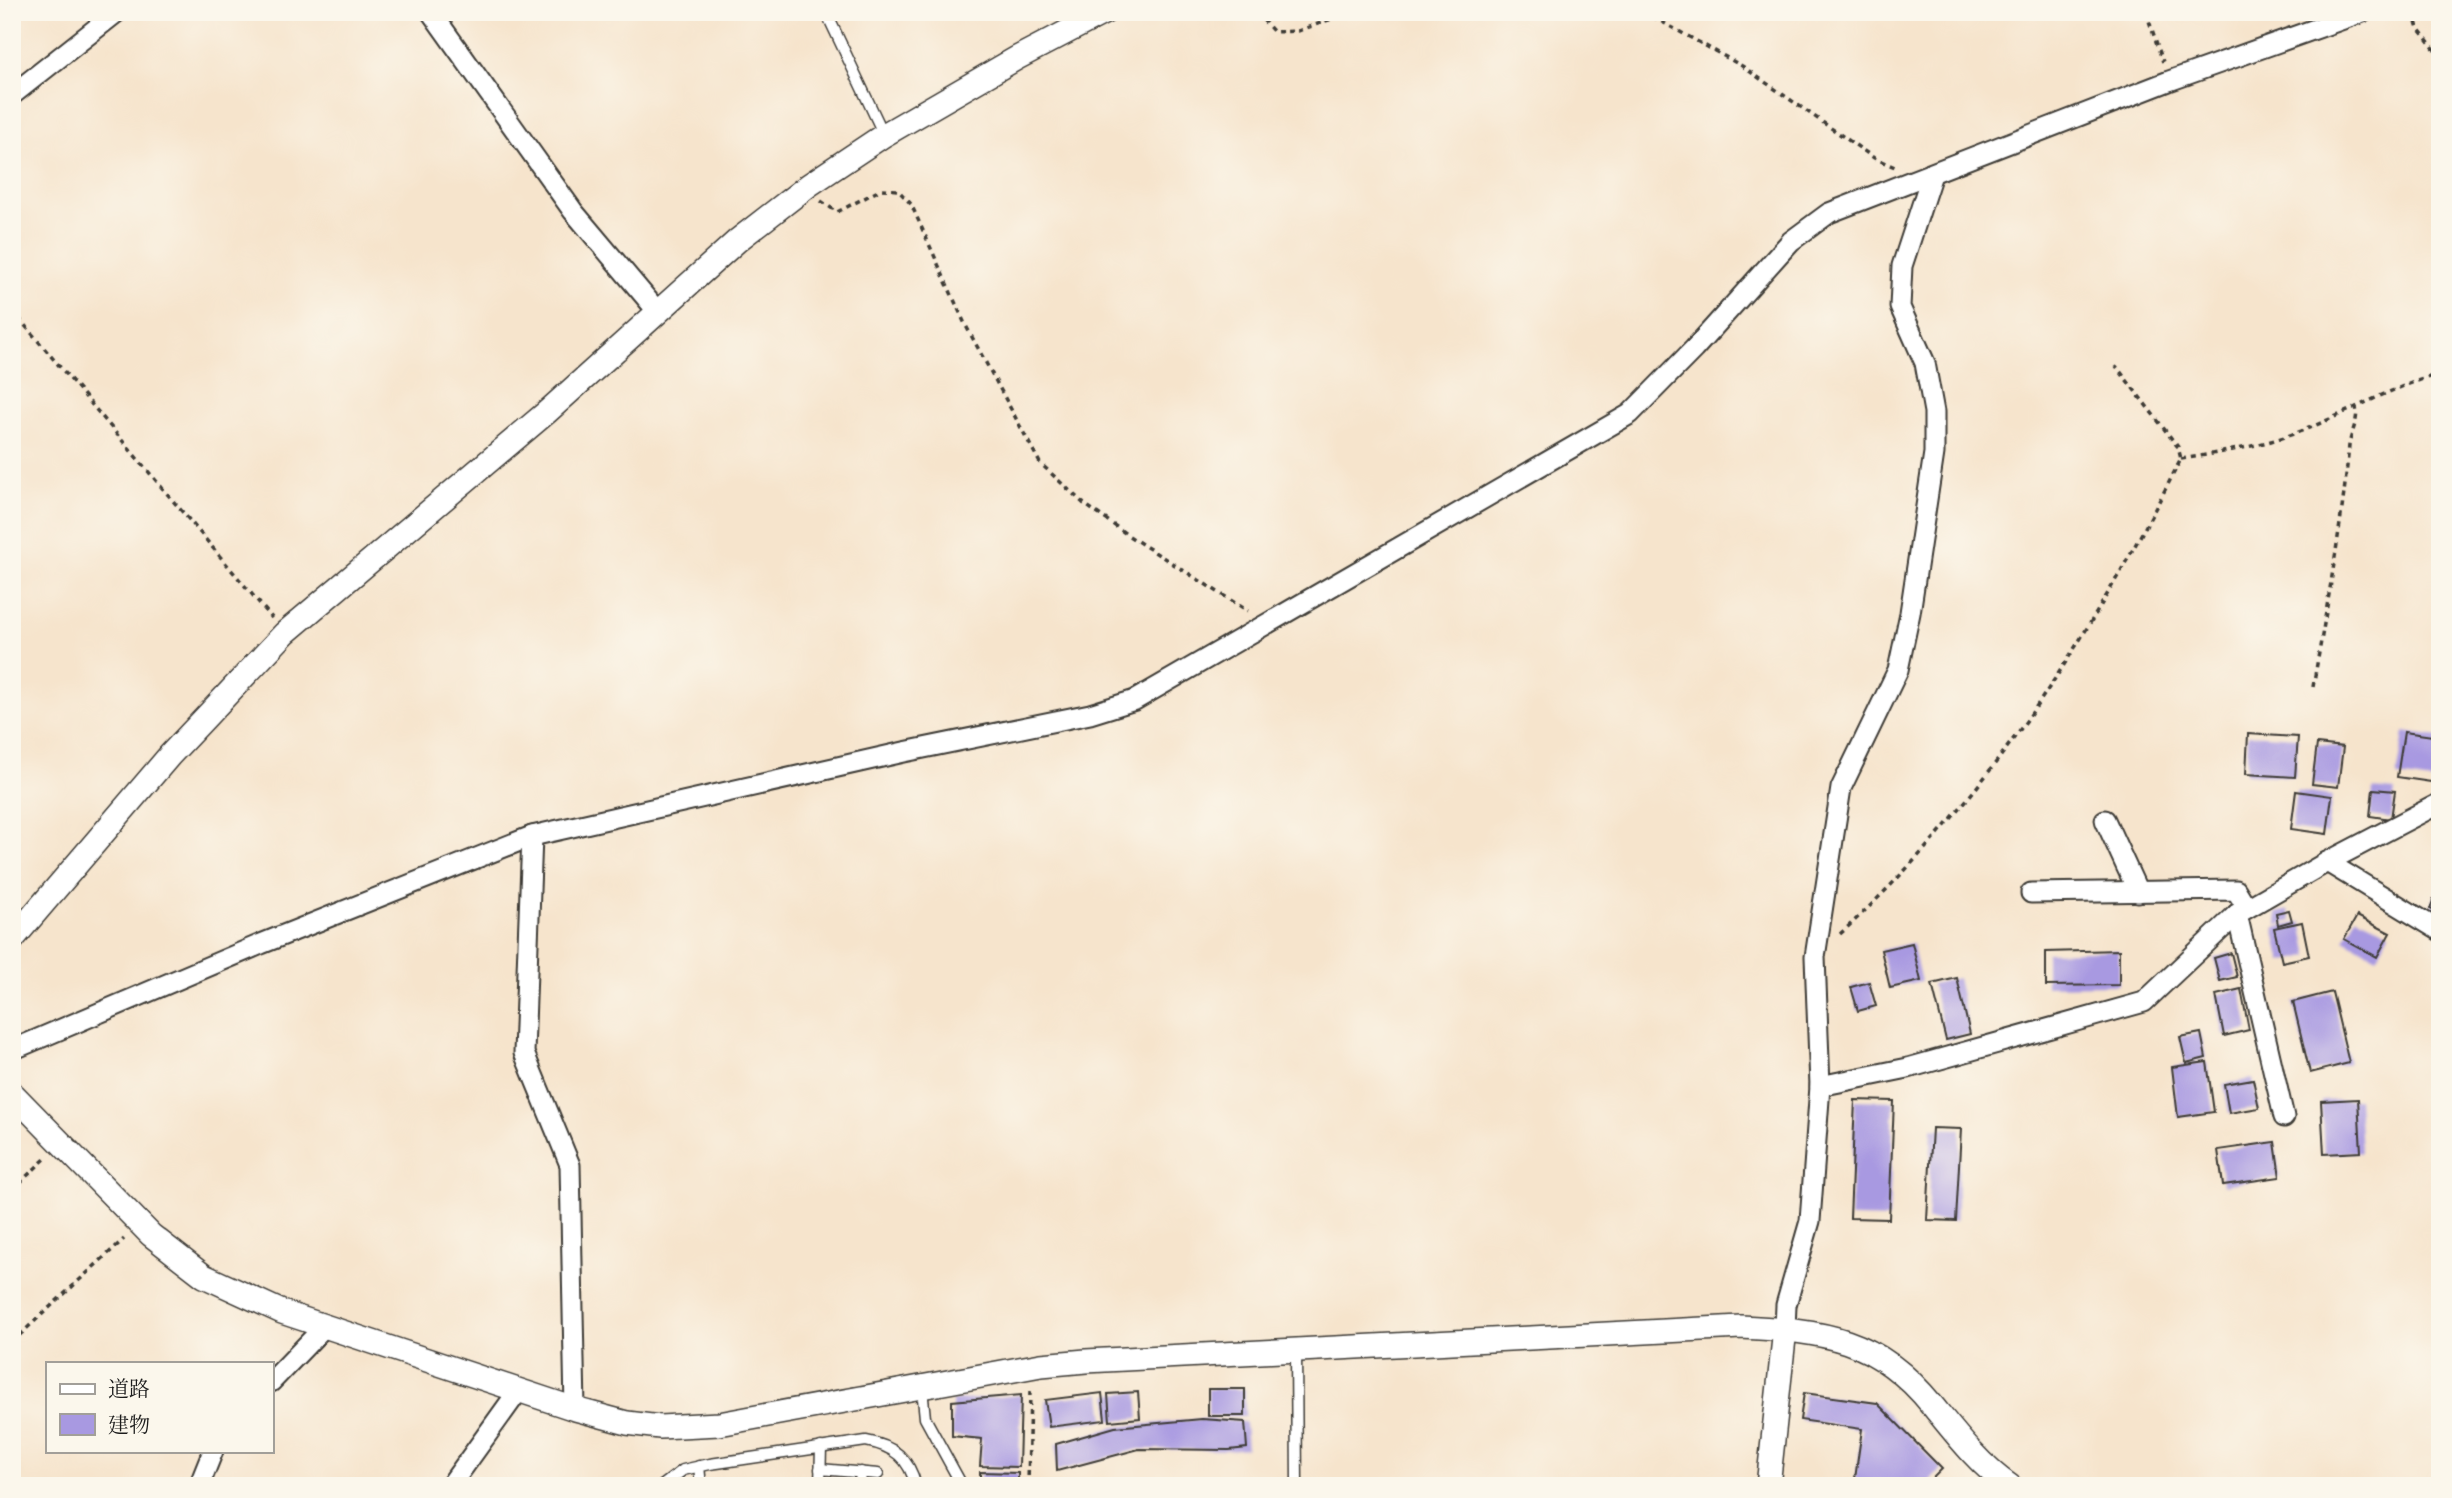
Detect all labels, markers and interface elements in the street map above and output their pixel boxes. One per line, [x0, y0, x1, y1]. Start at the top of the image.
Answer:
legend [46, 1362, 273, 1452]
text: 道路 [108, 1377, 150, 1404]
text: 建物 [108, 1413, 150, 1440]

